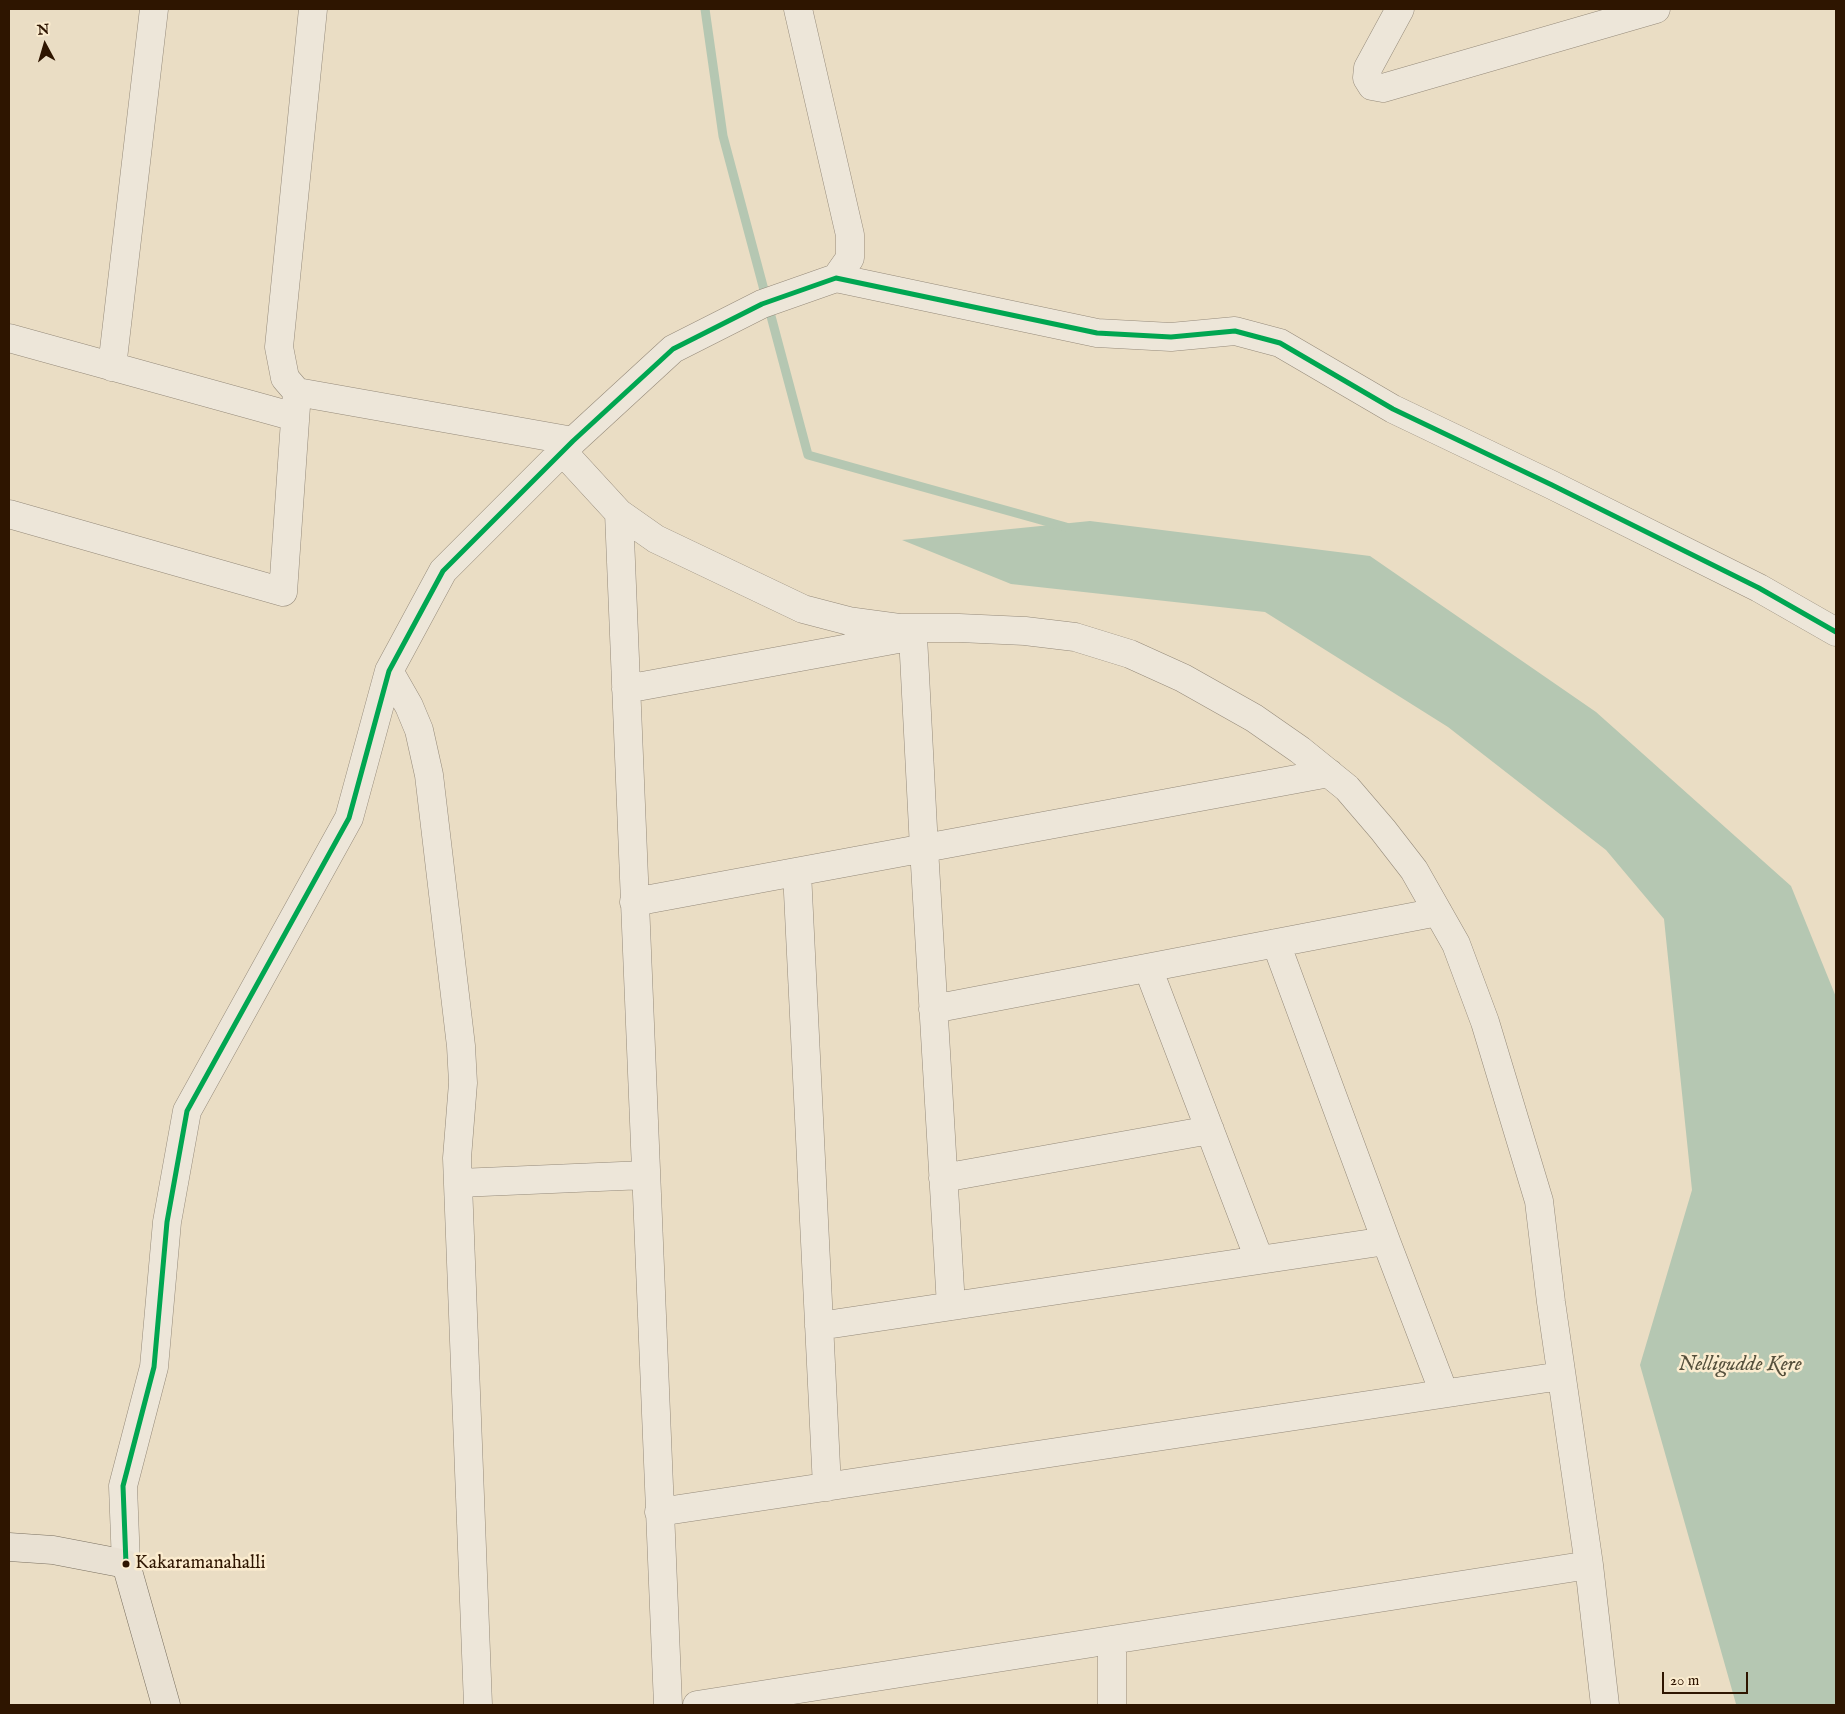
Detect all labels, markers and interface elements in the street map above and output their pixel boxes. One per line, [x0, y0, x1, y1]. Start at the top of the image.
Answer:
north arrow [20, 20, 70, 70]
text: N [36, 20, 50, 40]
water label: Nelligudde Kere [1678, 1353, 1802, 1379]
place label: Kakaramanahalli [135, 1553, 266, 1575]
marker: Kakaramanahalli [121, 1559, 131, 1569]
scale bar [1665, 1662, 1751, 1694]
text: 20 m [1670, 1671, 1699, 1690]

